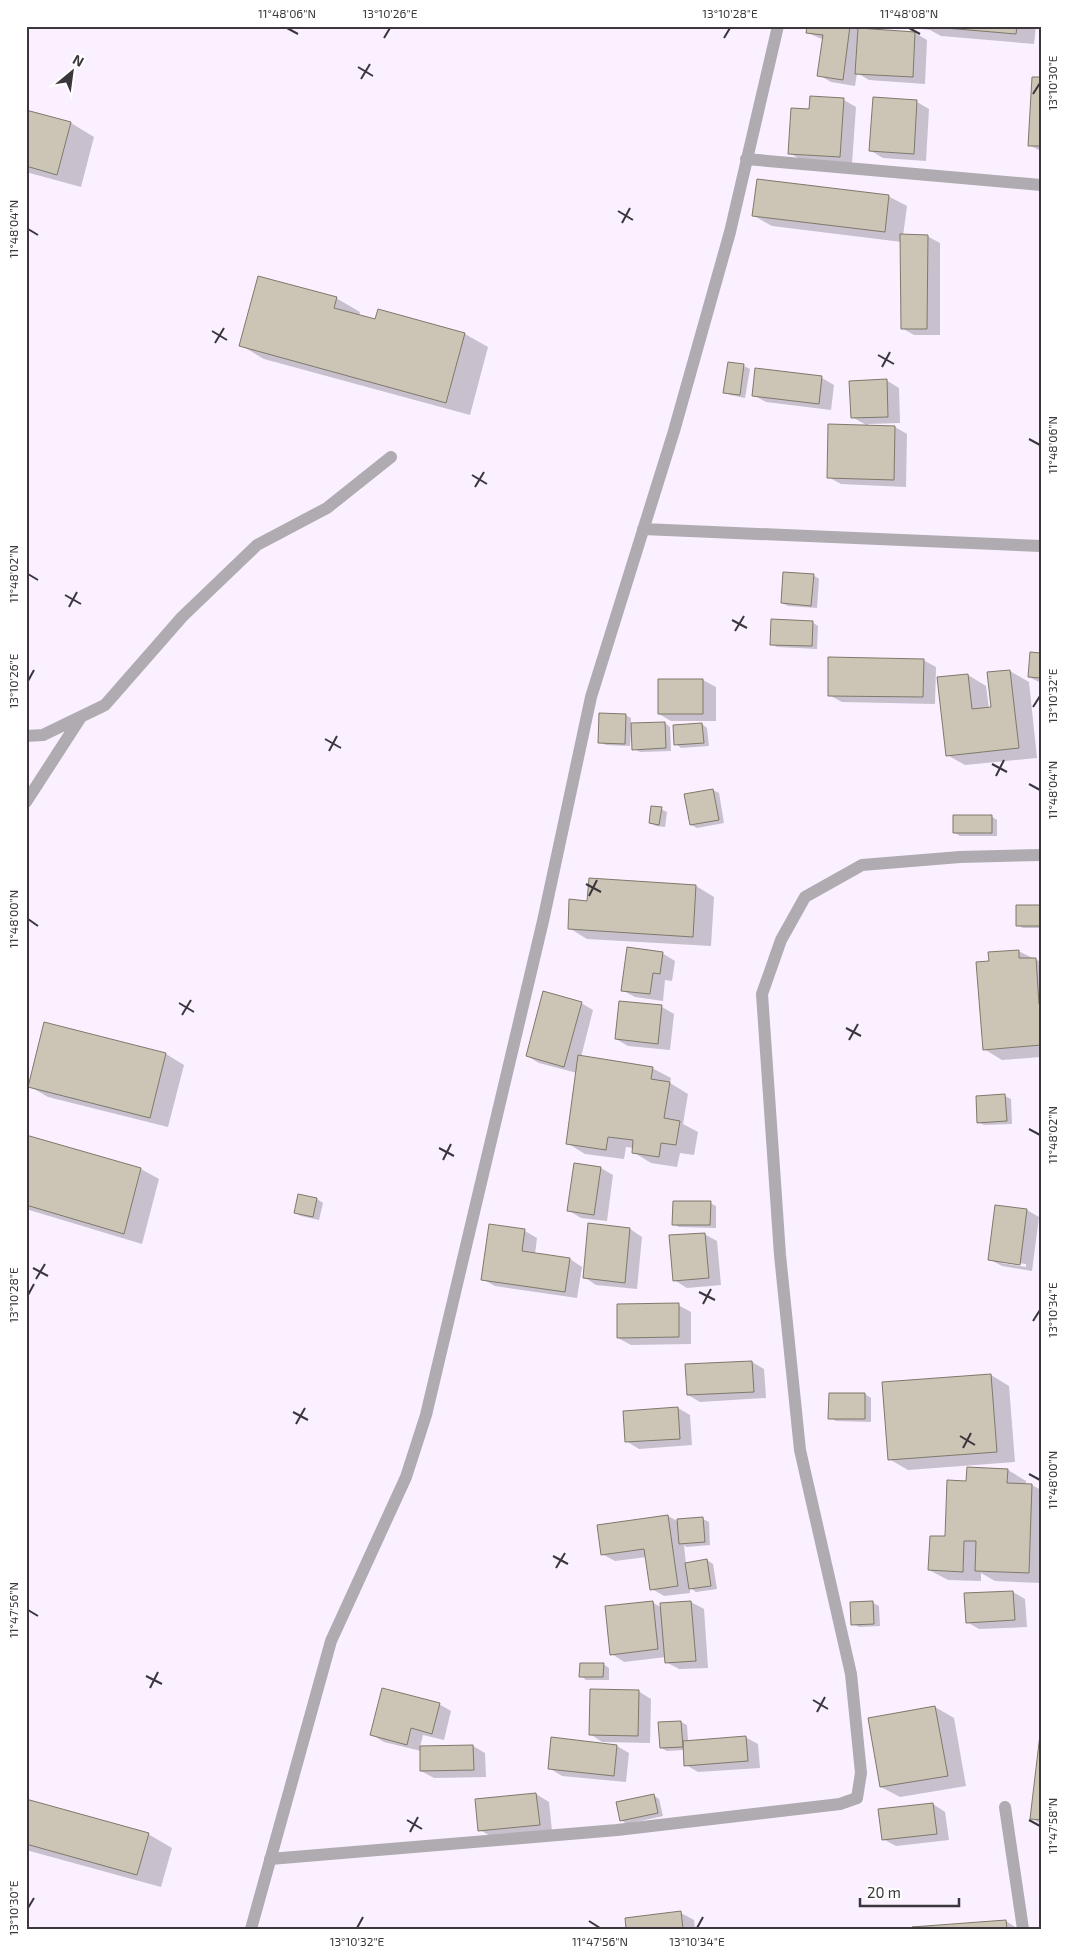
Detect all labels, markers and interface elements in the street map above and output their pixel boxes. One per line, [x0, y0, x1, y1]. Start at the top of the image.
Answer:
text: 11°48'06"N [258, 6, 316, 20]
text: 13°10'26"E [363, 6, 418, 20]
text: 13°10'28"E [702, 6, 758, 20]
text: 11°48'08"N [880, 6, 938, 20]
north arrow [48, 48, 98, 98]
text: N [70, 50, 87, 70]
text: 13°10'30"E [1045, 55, 1059, 111]
text: 11°48'04"N [6, 200, 20, 258]
text: 11°48'06"N [1045, 416, 1059, 474]
text: 11°48'02"N [6, 545, 20, 603]
text: 13°10'26"E [6, 653, 20, 708]
text: 13°10'32"E [1045, 668, 1059, 723]
text: 11°48'04"N [1045, 761, 1059, 819]
text: 11°48'00"N [6, 890, 20, 948]
text: 11°48'02"N [1045, 1106, 1059, 1164]
text: 13°10'28"E [6, 1267, 20, 1323]
text: 13°10'34"E [1045, 1282, 1059, 1338]
text: 11°48'00"N [1045, 1451, 1059, 1509]
text: 11°47'56"N [6, 1582, 20, 1638]
text: 11°47'58"N [1045, 1798, 1059, 1854]
scale bar [860, 1875, 958, 1907]
text: 13°10'30"E [6, 1880, 20, 1936]
text: 20 m [867, 1883, 901, 1901]
text: 13°10'32"E [330, 1934, 385, 1948]
text: 11°47'56"N [572, 1934, 628, 1948]
text: 13°10'34"E [669, 1934, 725, 1948]

